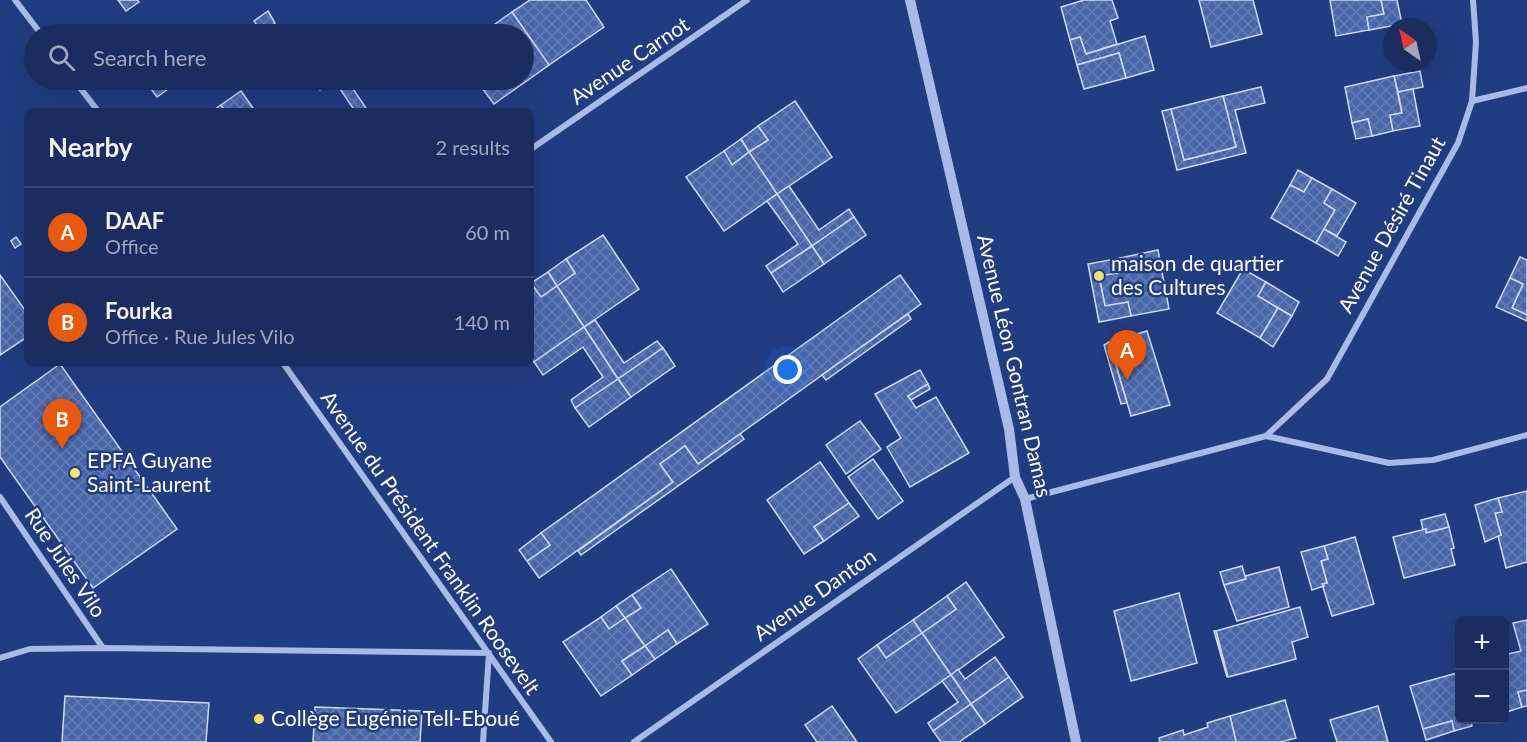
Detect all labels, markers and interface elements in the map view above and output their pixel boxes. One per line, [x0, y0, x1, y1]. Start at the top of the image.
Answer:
street label: Avenue Carnot [565, 11, 694, 109]
north arrow [1383, 18, 1437, 72]
search box [24, 24, 534, 90]
icon: search [45, 41, 78, 74]
text: Search here [93, 44, 206, 71]
text: Nearby [48, 131, 133, 163]
street label: Avenue Désiré Tinaut [1332, 131, 1450, 317]
text: 2 results [435, 135, 510, 159]
text: DAAF [105, 207, 164, 234]
text: A [61, 220, 74, 244]
text: 60 m [465, 220, 510, 244]
street label: Avenue Léon Gontran Damas [973, 232, 1058, 500]
text: Office [105, 234, 159, 258]
place label: maison de quartier des Cultures [1111, 250, 1284, 299]
marker: maison de quartier des Cultures [1092, 269, 1106, 283]
text: Fourka [105, 297, 173, 324]
text: B [61, 310, 74, 334]
text: 140 m [454, 310, 510, 334]
text: Office · Rue Jules Vilo [105, 324, 294, 348]
pin: A [1108, 330, 1146, 380]
your location [773, 355, 802, 384]
street label: Avenue du Président Franklin Roosevelt [316, 386, 546, 699]
pin: B [42, 400, 82, 449]
place label: EPFA Guyane Saint-Laurent [87, 447, 212, 496]
marker: EPFA Guyane Saint-Laurent [68, 466, 82, 480]
street label: Rue Jules Vilo [21, 503, 112, 622]
street label: Avenue Danton [748, 542, 880, 645]
map controls [1455, 616, 1509, 724]
button: + [1455, 616, 1509, 670]
button: − [1455, 670, 1509, 724]
place label: Collège Eugénie Tell-Eboué [271, 705, 520, 730]
marker: Collège Eugénie Tell-Eboué [252, 712, 266, 726]

